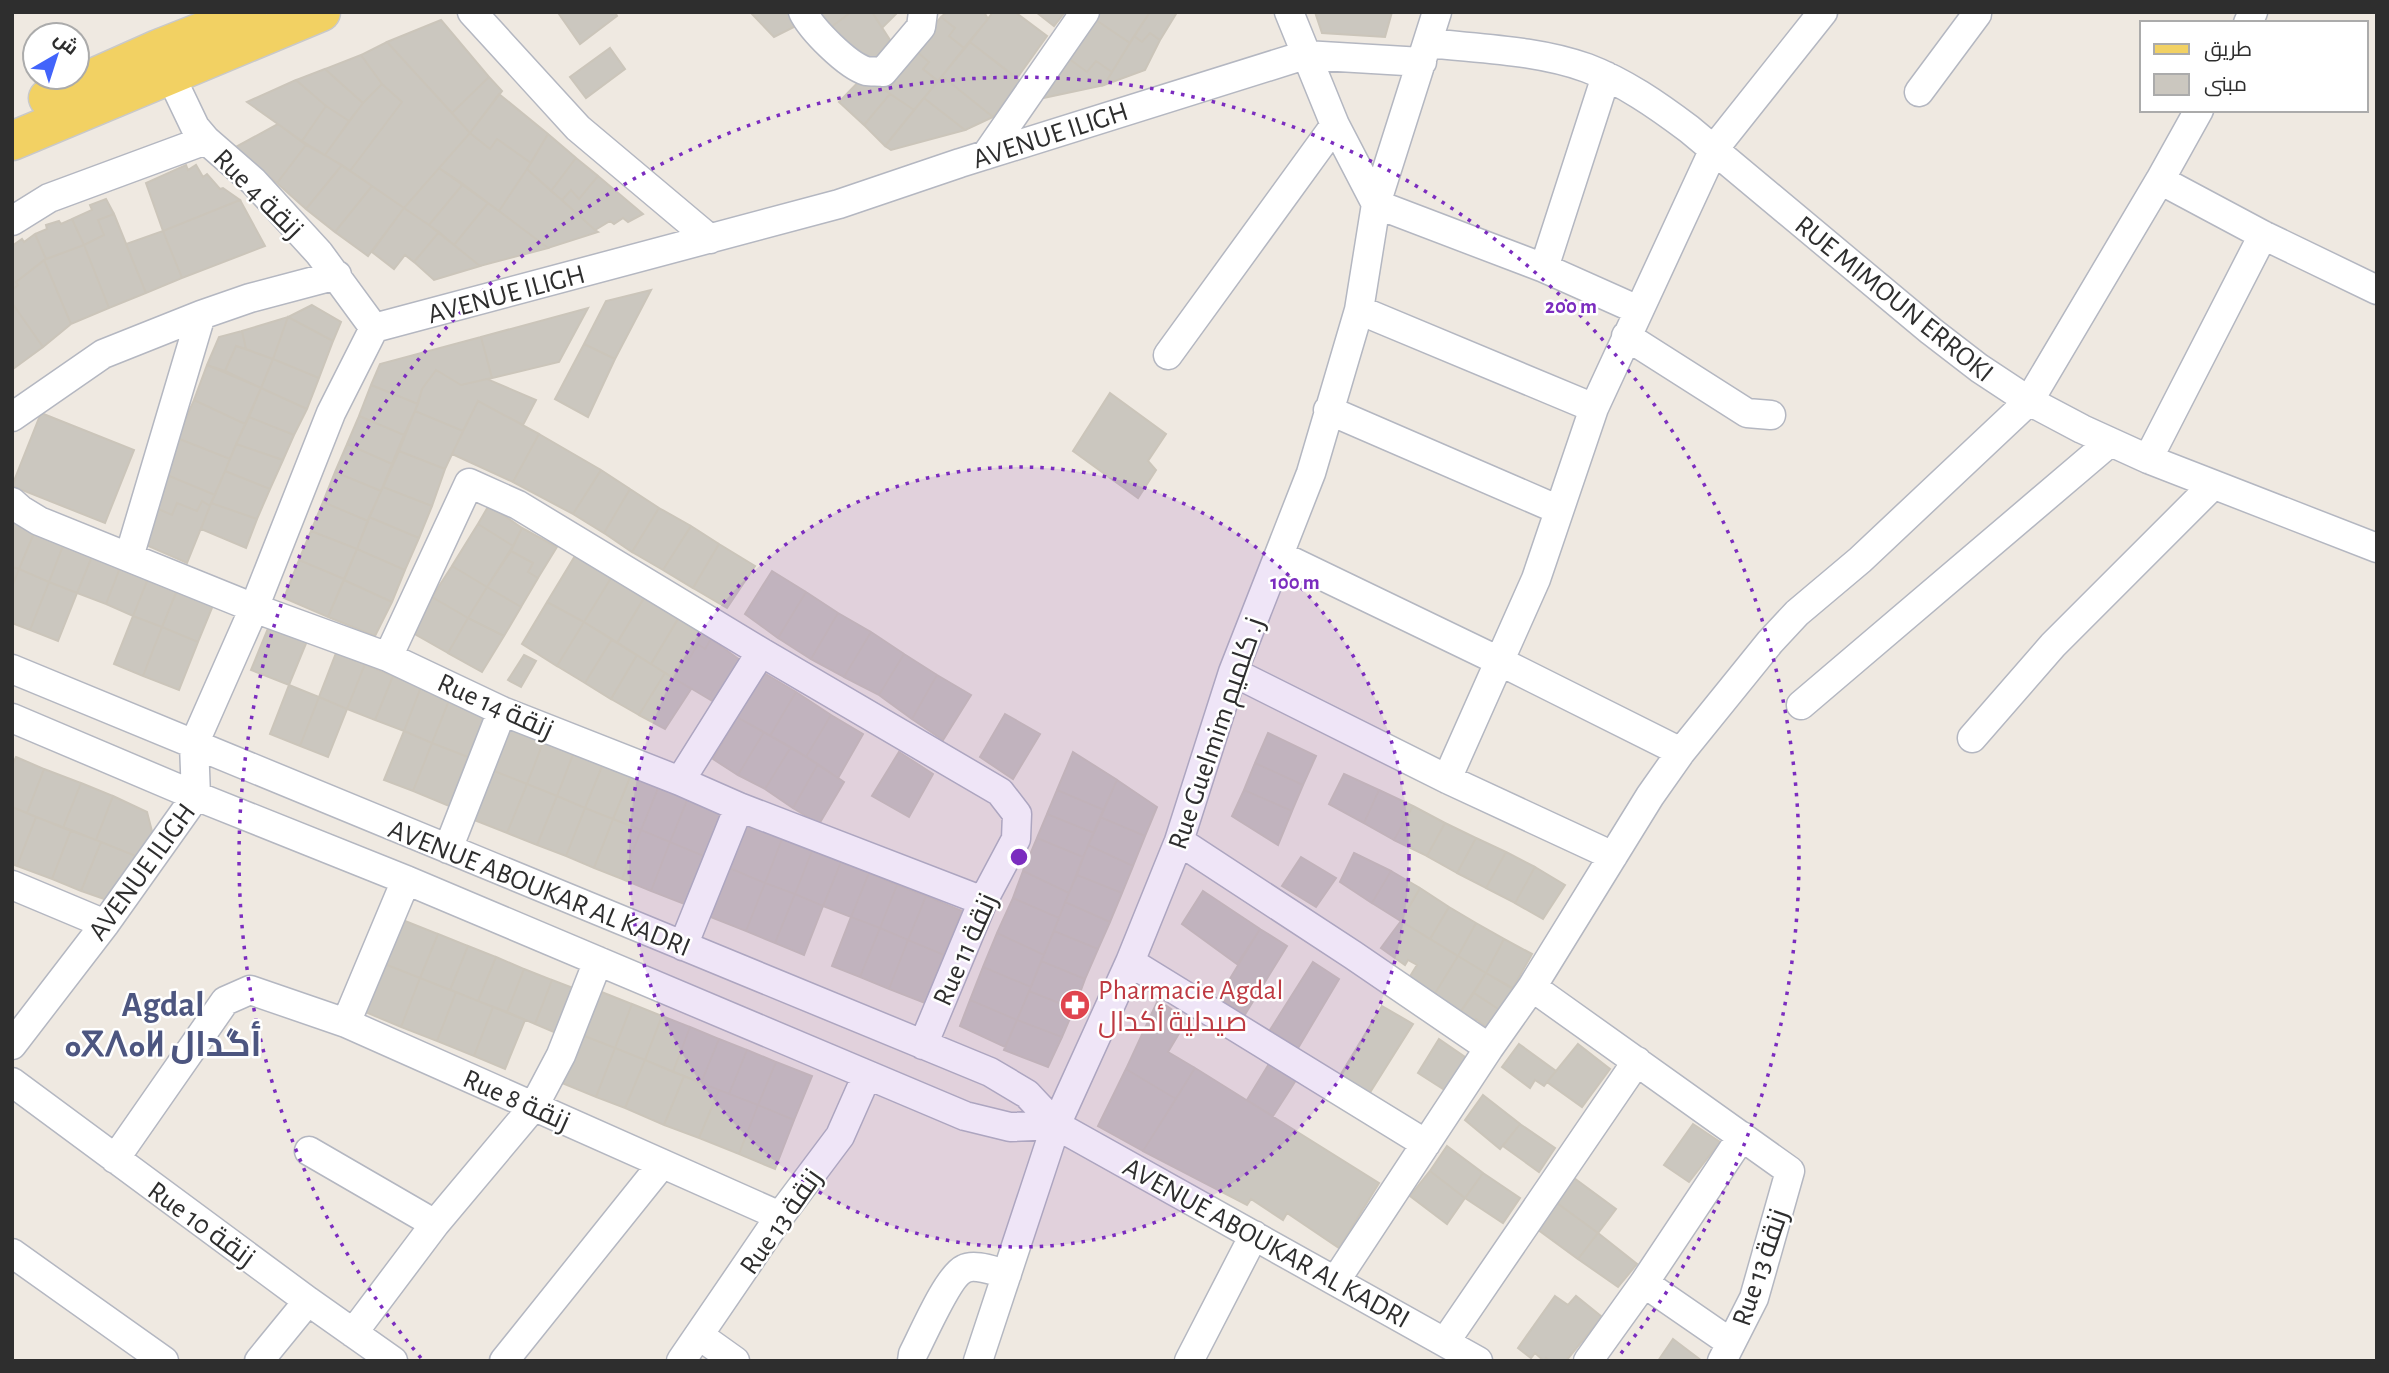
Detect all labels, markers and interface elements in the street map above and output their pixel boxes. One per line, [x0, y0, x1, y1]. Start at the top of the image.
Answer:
north arrow [21, 21, 91, 91]
legend [2140, 21, 2368, 112]
text: ش [50, 28, 82, 60]
text: طريق [2204, 39, 2252, 62]
text: مبنى [2204, 74, 2247, 97]
street label: AVENUE ILIGH [969, 98, 1132, 174]
street label: Rue 4 زنقة [207, 144, 308, 245]
street label: RUE MIMOUN ERROKI [1789, 211, 1998, 388]
street label: AVENUE ILIGH [425, 260, 588, 329]
text: 200 m [1545, 296, 1597, 317]
text: 100 m [1270, 572, 1320, 593]
street label: Rue Guelmim ز. كلميم [1164, 614, 1274, 855]
street label: Rue 14 زنقة [433, 669, 557, 745]
street label: AVENUE ILIGH [84, 799, 201, 946]
street label: AVENUE ABOUKAR AL KADRI [384, 815, 694, 962]
centre of rings [1007, 845, 1031, 869]
street label: Rue 11 زنقة [929, 889, 1003, 1010]
place label: Pharmacie Agdal صيدلية أكدال [1098, 977, 1283, 1038]
district label: Agdal ⴰⴳⴷⴰⵍ أگدال [64, 988, 262, 1065]
pharmacy icon: Pharmacie Agdal صيدلية أكدال [1058, 988, 1092, 1022]
street label: Rue 8 زنقة [459, 1065, 574, 1137]
street label: AVENUE ABOUKAR AL KADRI [1118, 1153, 1414, 1334]
street label: Rue 13 زنقة [735, 1164, 828, 1280]
street label: Rue 10 زنقة [142, 1177, 260, 1273]
street label: Rue 13 زنقة [1728, 1206, 1794, 1330]

